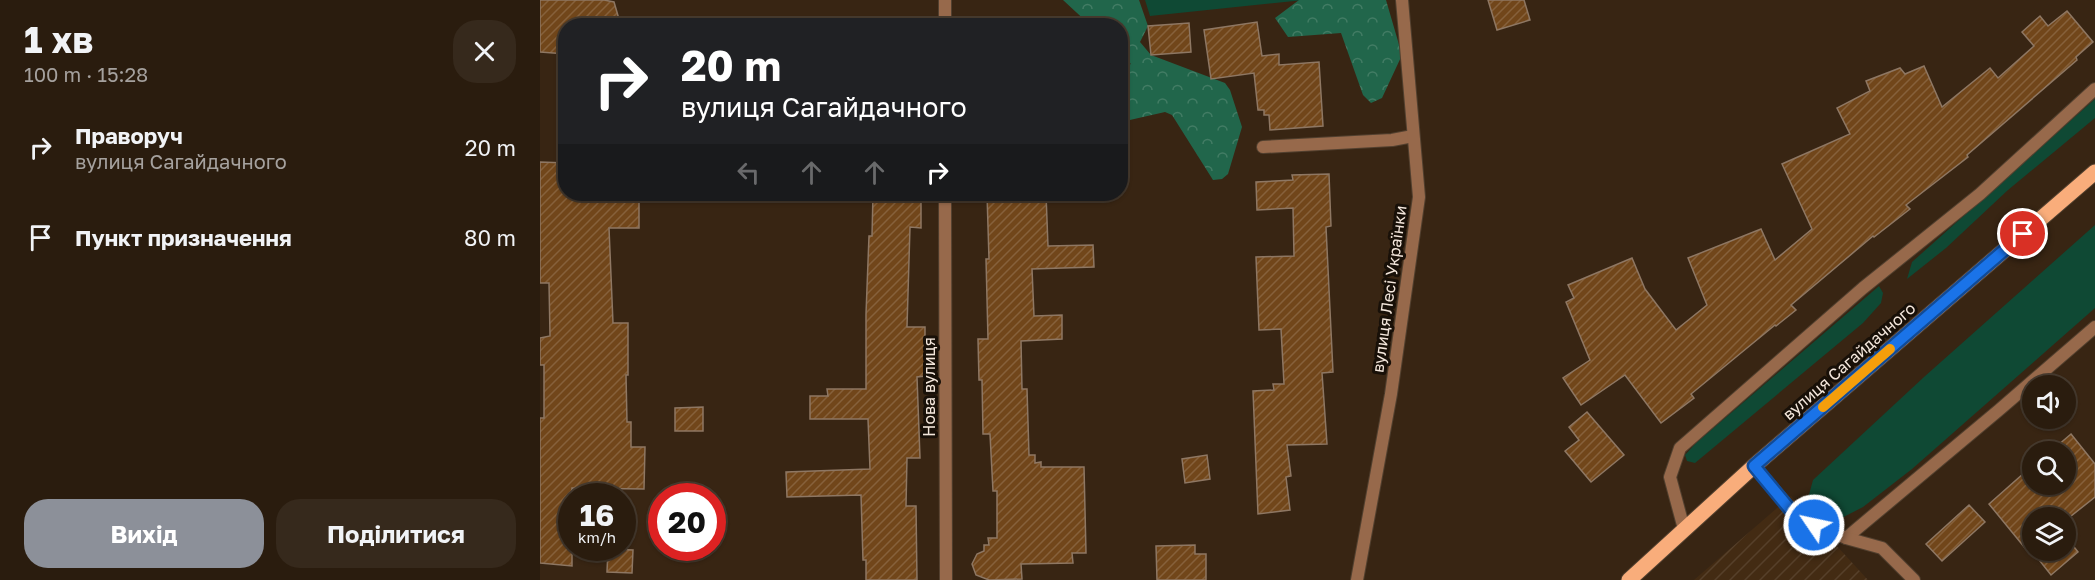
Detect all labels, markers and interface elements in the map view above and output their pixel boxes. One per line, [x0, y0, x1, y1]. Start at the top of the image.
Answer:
text: 1 хв [24, 18, 93, 61]
button: close [453, 20, 516, 83]
text: 20 m [681, 40, 781, 90]
icon: right [582, 42, 660, 120]
text: 100 m · 15:28 [24, 62, 148, 86]
text: вулиця Сагайдачного [681, 91, 967, 123]
text: Праворуч [75, 122, 183, 149]
icon: right [24, 131, 57, 164]
text: 20 m [465, 134, 516, 161]
text: вулиця Сагайдачного [75, 149, 287, 173]
icon: left [732, 156, 765, 189]
icon: ahead [795, 156, 828, 189]
icon: ahead [858, 156, 891, 189]
icon: right [921, 156, 954, 189]
street label: вулиця Лесі Українки [1367, 204, 1411, 374]
pin [1997, 208, 2048, 259]
icon: arrive [2006, 217, 2039, 250]
icon: arrive [24, 221, 57, 254]
text: Пункт призначення [75, 224, 292, 251]
text: 80 m [464, 224, 516, 251]
street label: вулиця Сагайдачного [1779, 298, 1919, 424]
street label: Нова вулиця [919, 337, 939, 437]
map controls [2022, 375, 2076, 561]
button: sound [2022, 375, 2076, 429]
button: search [2022, 441, 2076, 495]
speed limit sign: 20 [648, 483, 726, 561]
position arrow [1782, 493, 1846, 557]
text: 16 [580, 497, 614, 533]
button: Вихід [24, 499, 264, 568]
button: Поділитися [276, 499, 516, 568]
button: layers [2022, 507, 2076, 561]
text: km/h [578, 528, 616, 546]

